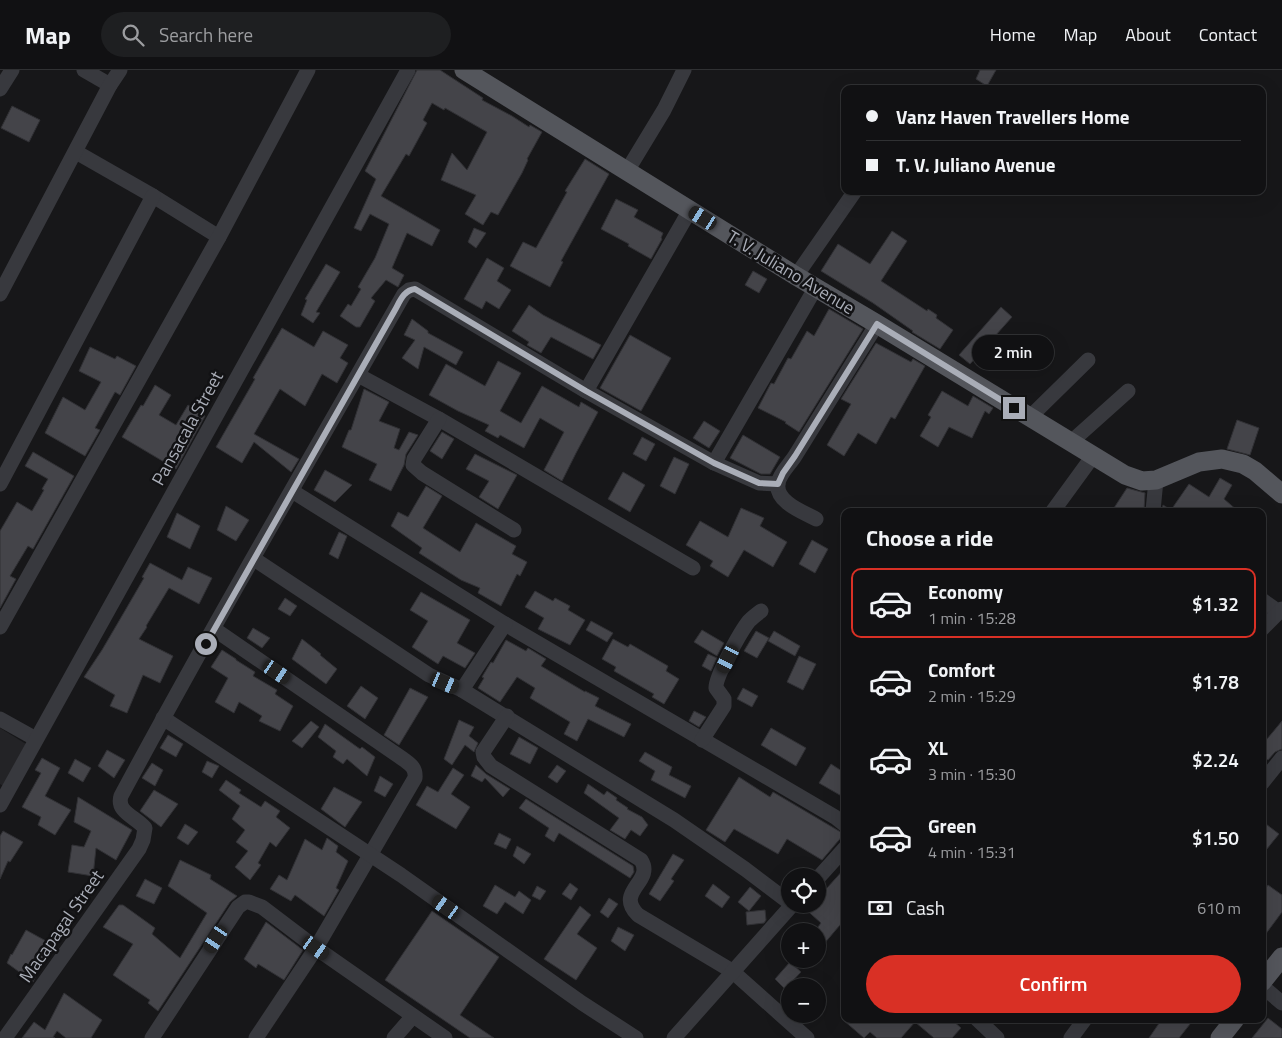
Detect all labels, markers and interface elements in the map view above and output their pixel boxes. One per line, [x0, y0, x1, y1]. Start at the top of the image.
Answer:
search box [101, 12, 451, 57]
text: Map [25, 17, 71, 53]
text: Search here [159, 20, 253, 49]
icon: search [119, 21, 147, 49]
text: Home [990, 21, 1036, 48]
text: Map [1064, 21, 1097, 48]
text: About [1125, 21, 1171, 48]
text: Contact [1199, 21, 1257, 48]
text: Vanz Haven Travellers Home [896, 102, 1130, 131]
text: T. V. Juliano Avenue [896, 150, 1055, 179]
car [686, 204, 719, 232]
street label: T. V. Juliano Avenue [722, 223, 860, 321]
callout: 2 min [973, 336, 1055, 370]
text: 2 min [994, 340, 1032, 364]
street label: Pansacala Street [144, 365, 230, 490]
route end [1003, 397, 1025, 419]
text: Choose a ride [866, 521, 993, 555]
text: Economy [928, 577, 1003, 606]
icon: car [868, 581, 913, 626]
text: $1.32 [1192, 589, 1239, 618]
text: 1 min · 15:28 [928, 606, 1016, 630]
route start [195, 633, 217, 655]
car [714, 642, 741, 676]
text: Comfort [928, 655, 995, 684]
car [260, 657, 293, 687]
icon: car [868, 659, 913, 704]
text: $1.78 [1192, 667, 1239, 696]
car [428, 670, 461, 696]
text: 2 min · 15:29 [928, 684, 1016, 708]
text: XL [928, 733, 948, 762]
icon: car [868, 737, 913, 782]
text: $2.24 [1192, 745, 1239, 774]
text: 3 min · 15:30 [928, 762, 1016, 786]
text: Green [928, 811, 977, 840]
icon: car [868, 815, 913, 860]
text: $1.50 [1192, 823, 1239, 852]
text: 4 min · 15:31 [928, 840, 1016, 864]
street label: Macapagal Street [12, 864, 110, 988]
map controls [781, 868, 826, 1023]
button: locate [781, 868, 826, 913]
car [429, 892, 462, 922]
text: Cash [906, 893, 945, 922]
icon: cash [866, 894, 894, 922]
text: 610 m [1197, 896, 1241, 920]
car [201, 922, 230, 956]
button: + [781, 923, 826, 968]
car [299, 933, 332, 963]
button: Confirm [866, 955, 1241, 1013]
button: − [781, 978, 826, 1023]

